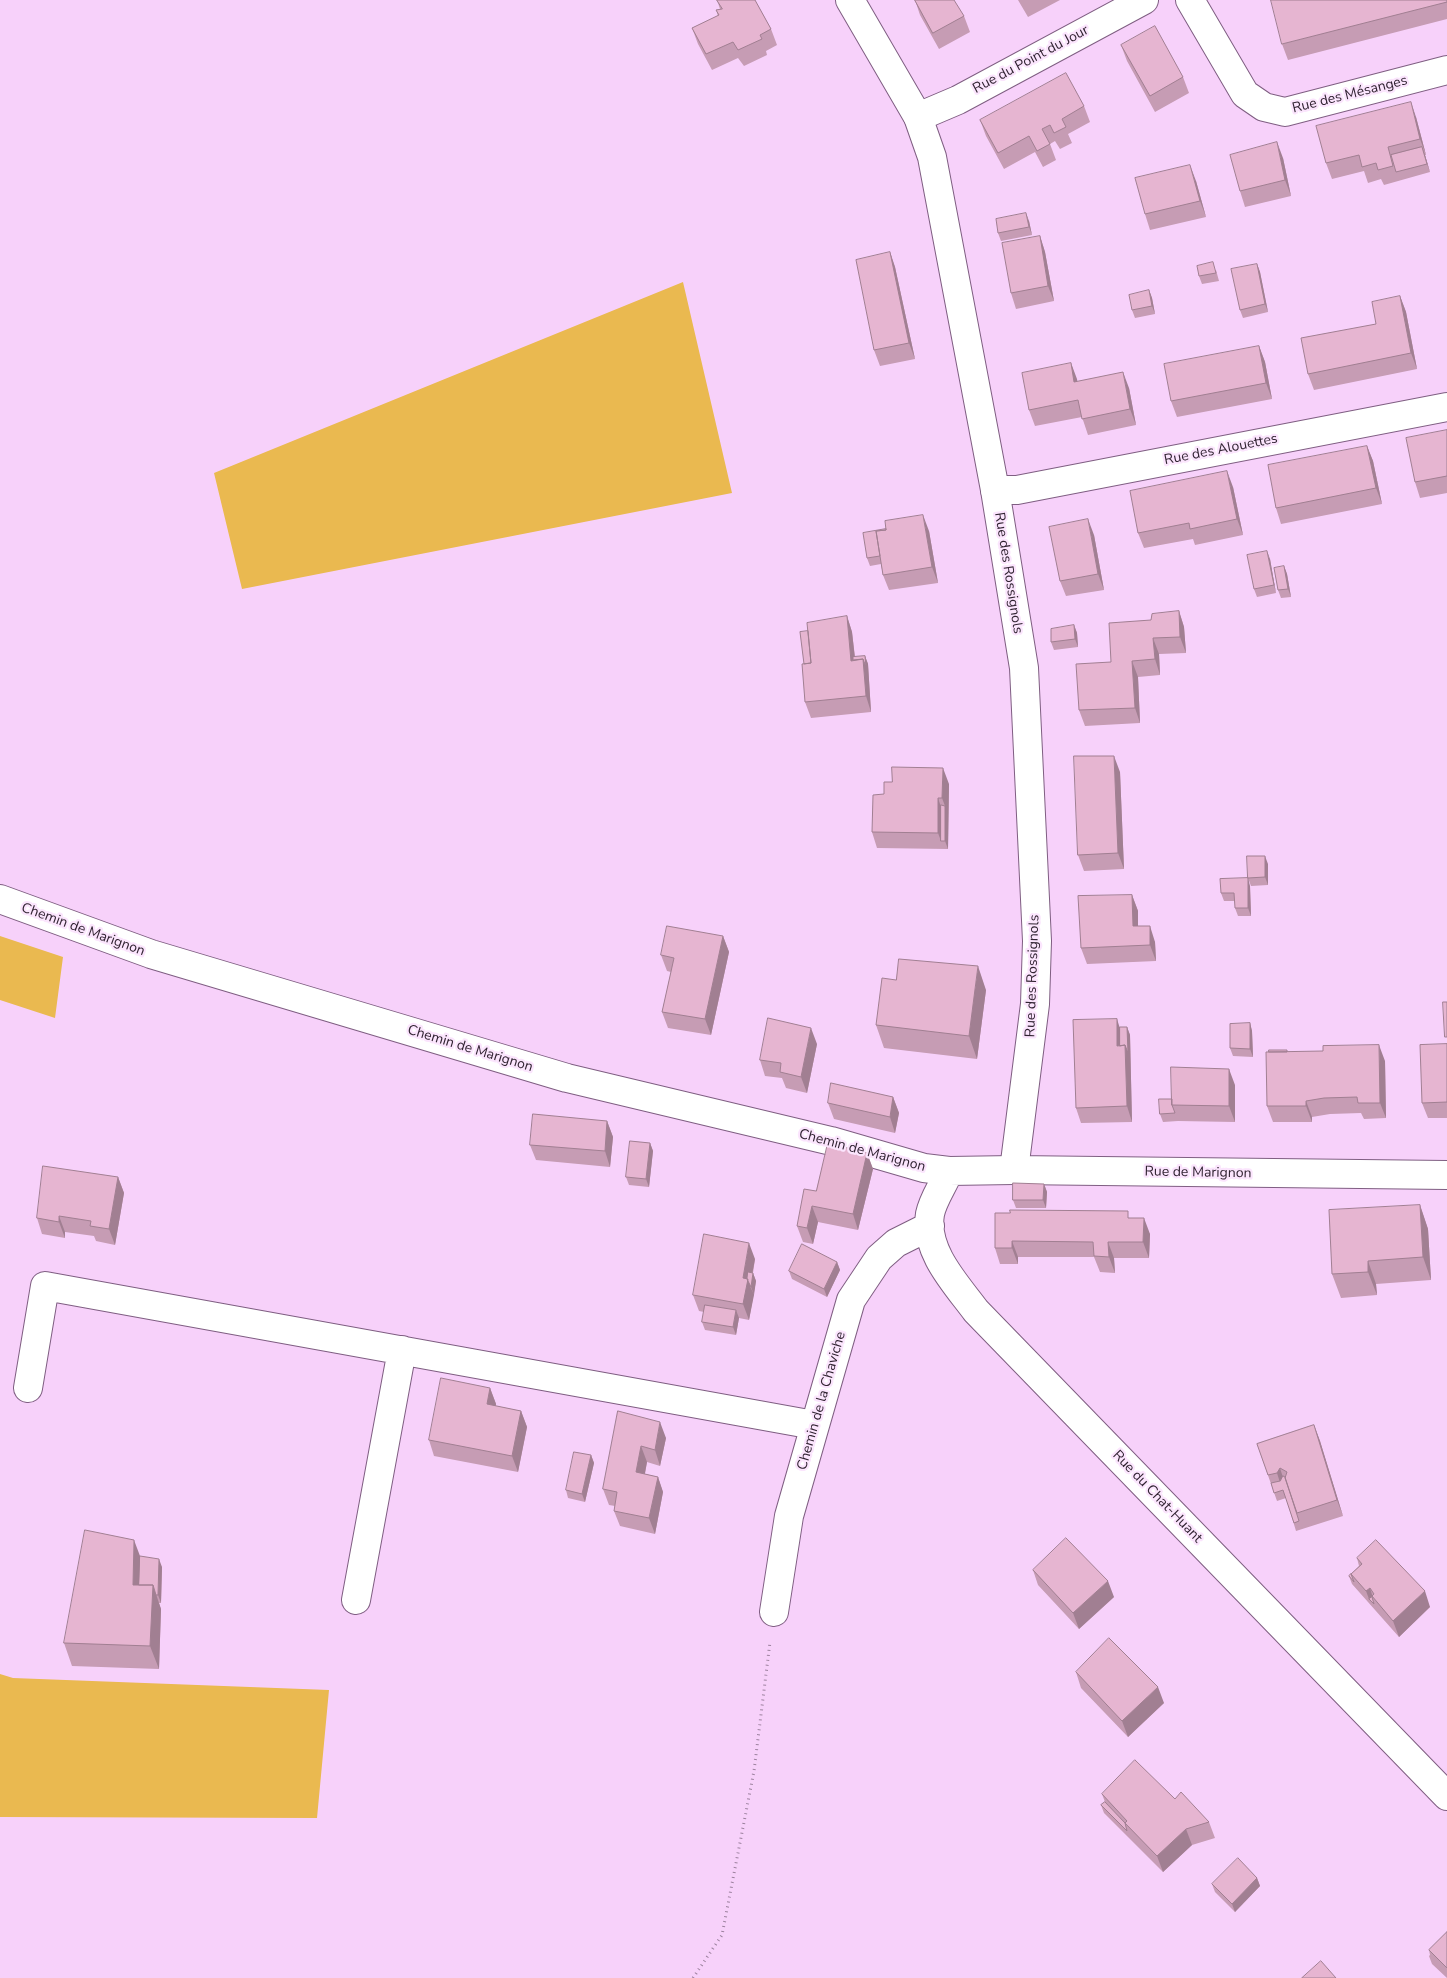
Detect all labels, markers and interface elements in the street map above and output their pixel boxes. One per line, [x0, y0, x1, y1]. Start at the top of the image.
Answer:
street label: Rue du Point du Jour [970, 22, 1092, 98]
street label: Rue des Mésanges [1291, 73, 1409, 117]
street label: Rue des Alouettes [1163, 431, 1279, 469]
street label: Rue des Rossignols [990, 511, 1026, 635]
street label: Chemin de Marignon [19, 900, 147, 960]
street label: Rue des Rossignols [1022, 914, 1044, 1038]
street label: Chemin de Marignon [405, 1022, 535, 1076]
street label: Chemin de Marignon [797, 1126, 927, 1176]
street label: Rue de Marignon [1144, 1164, 1252, 1182]
street label: Chemin de la Chaviche [794, 1330, 850, 1472]
street label: Rue du Chat-Huant [1109, 1447, 1205, 1547]

